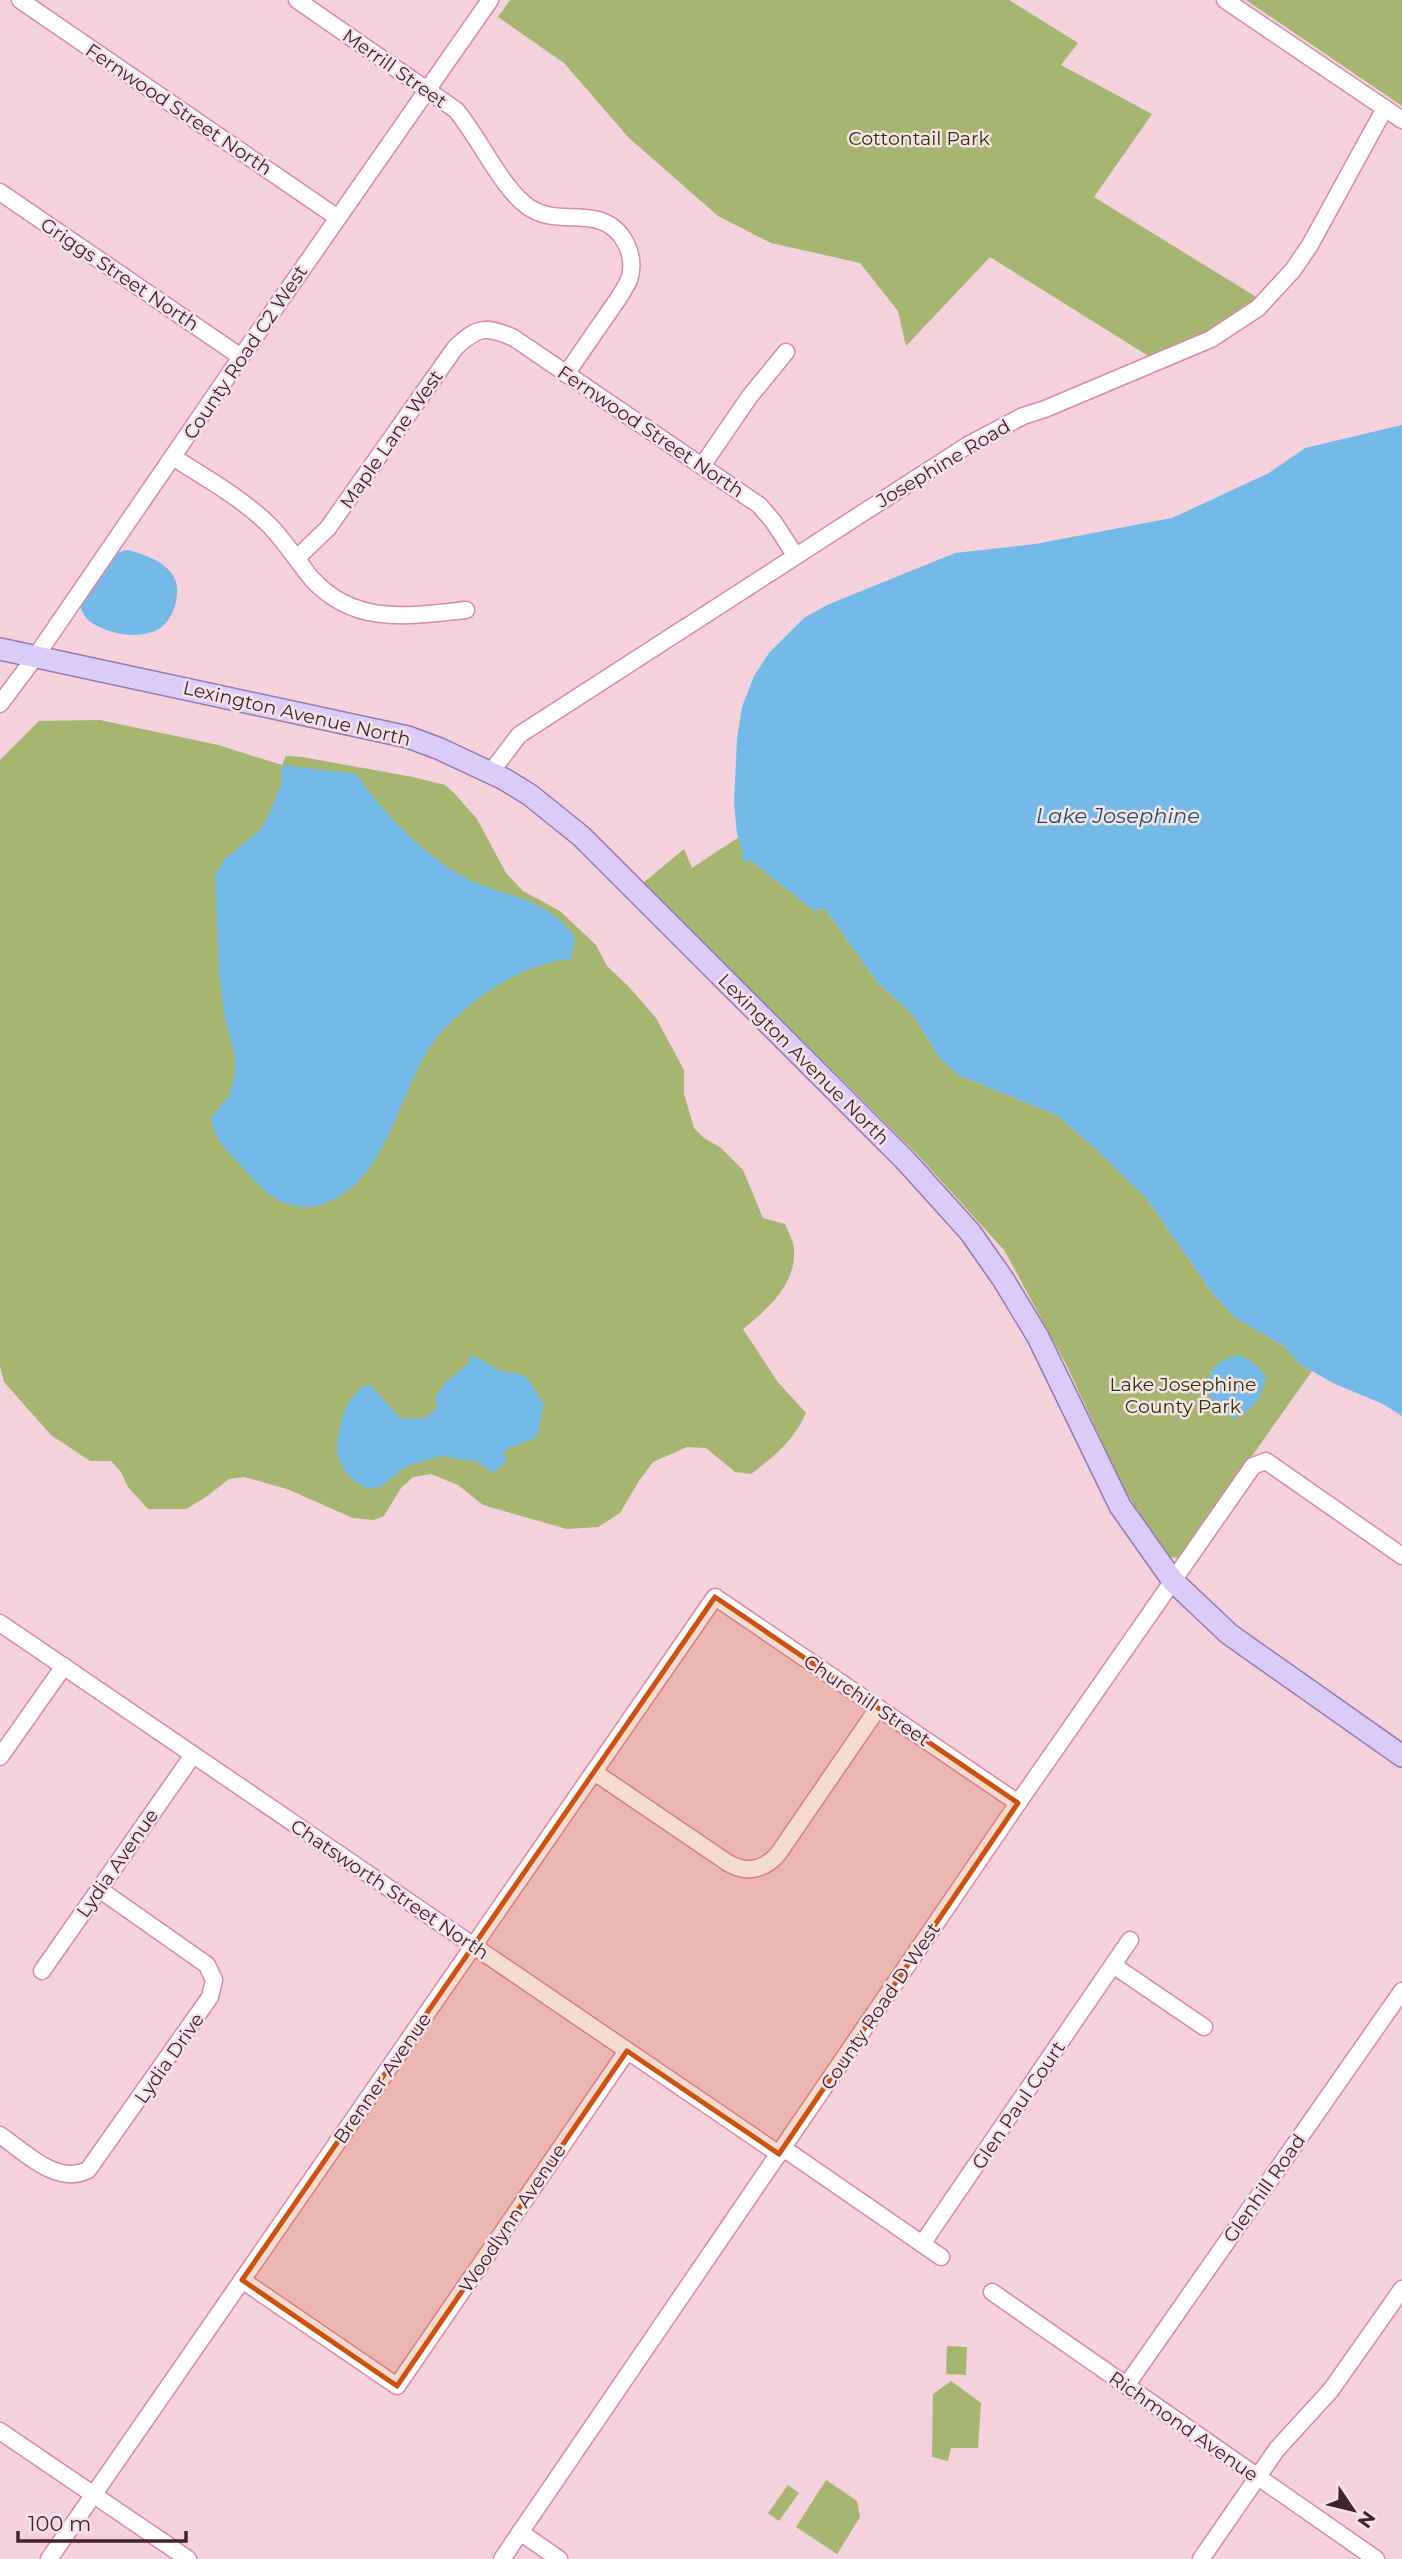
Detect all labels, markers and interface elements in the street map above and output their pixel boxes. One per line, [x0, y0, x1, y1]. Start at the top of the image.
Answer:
street label: Merrill Street [338, 24, 452, 113]
street label: Fernwood Street North [81, 38, 276, 180]
park label: Cottontail Park [848, 127, 990, 150]
street label: Griggs Street North [36, 213, 203, 336]
street label: County Road C2 West [179, 261, 312, 444]
street label: Fernwood Street North [553, 360, 748, 502]
street label: Maple Lane West [335, 365, 448, 513]
street label: Josephine Road [871, 414, 1014, 513]
street label: Lexington Avenue North [181, 676, 413, 751]
water label: Lake Josephine [1036, 803, 1200, 828]
street label: Lexington Avenue North [713, 969, 894, 1150]
park label: Lake Josephine County Park [1109, 1373, 1257, 1418]
street label: Churchill Street [799, 1650, 935, 1751]
street label: Lydia Avenue [72, 1805, 163, 1922]
street label: Chatsworth Street North [286, 1814, 493, 1964]
street label: County Road D West [816, 1918, 945, 2094]
street label: Brenner Avenue [329, 2008, 436, 2148]
street label: Lydia Drive [130, 2009, 209, 2108]
street label: Glen Paul Court [967, 2036, 1070, 2174]
street label: Glenhill Road [1219, 2130, 1310, 2247]
street label: Woodlynn Avenue [454, 2140, 571, 2297]
street label: Richmond Avenue [1105, 2366, 1263, 2487]
north arrow [1318, 2475, 1388, 2545]
scale bar [18, 2500, 186, 2544]
text: N [1353, 2507, 1380, 2532]
text: 100 m [28, 2511, 91, 2536]

